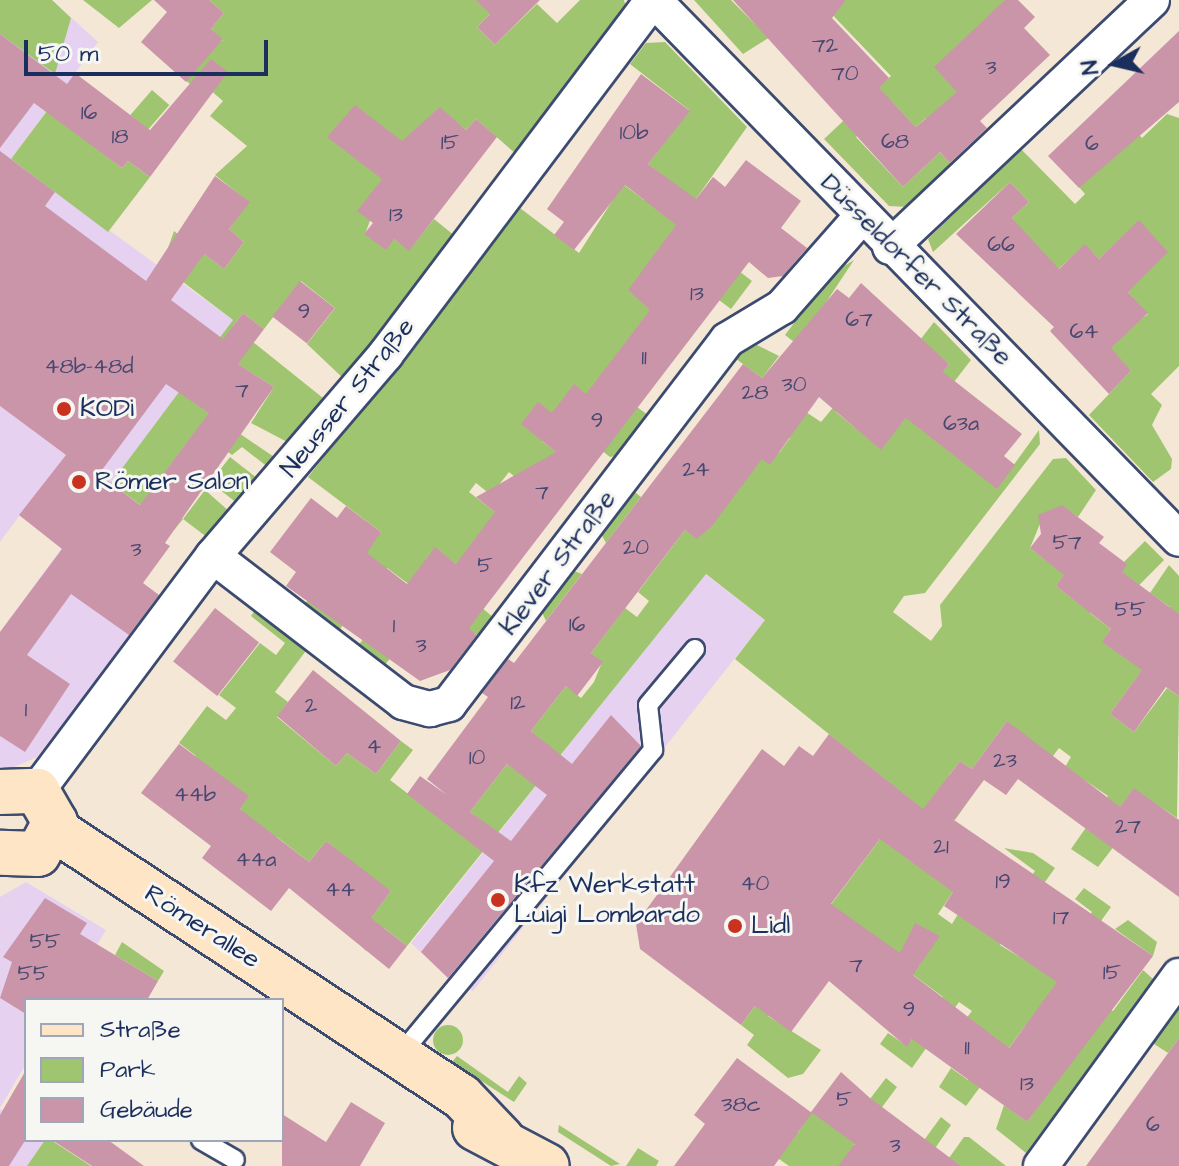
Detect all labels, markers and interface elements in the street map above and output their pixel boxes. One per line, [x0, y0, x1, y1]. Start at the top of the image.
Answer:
scale bar [28, 24, 272, 74]
north arrow [1075, 24, 1155, 104]
house number: 72 [812, 33, 838, 59]
text: 50 m [38, 37, 98, 71]
house number: 3 [985, 55, 997, 81]
text: N [1074, 58, 1107, 76]
house number: 70 [831, 61, 859, 87]
house number: 16 [81, 100, 97, 126]
house number: 10b [619, 120, 649, 146]
house number: 18 [111, 124, 129, 150]
house number: 68 [881, 129, 909, 155]
house number: 15 [441, 130, 459, 156]
house number: 6 [1085, 131, 1099, 157]
street label: Düsseldorfer Straße [814, 168, 1018, 372]
house number: 13 [389, 202, 403, 228]
house number: 66 [987, 232, 1015, 258]
house number: 13 [690, 281, 704, 307]
house number: 9 [298, 299, 310, 325]
house number: 67 [845, 307, 873, 333]
street label: Neusser Straße [274, 312, 422, 484]
house number: 64 [1070, 319, 1098, 345]
house number: 11 [641, 345, 647, 371]
house number: 48b-48d [45, 354, 133, 380]
house number: 30 [781, 372, 807, 398]
house number: 7 [235, 378, 249, 404]
house number: 28 [742, 380, 768, 406]
place label: KODi [80, 393, 134, 425]
marker: KODi [55, 400, 73, 418]
house number: 9 [591, 408, 603, 434]
house number: 63a [943, 411, 979, 437]
house number: 24 [682, 457, 710, 483]
place label: Römer Salon [95, 466, 249, 498]
marker: Römer Salon [70, 473, 88, 491]
house number: 7 [535, 480, 549, 506]
street label: Klever Straße [493, 484, 623, 642]
house number: 57 [1052, 530, 1082, 556]
house number: 20 [623, 535, 649, 561]
house number: 3 [130, 537, 142, 563]
house number: 5 [477, 553, 493, 579]
house number: 55 [1114, 597, 1146, 623]
house number: 16 [569, 612, 585, 638]
house number: 1 [393, 613, 395, 639]
house number: 3 [415, 633, 427, 659]
house number: 12 [510, 690, 526, 716]
house number: 2 [305, 693, 317, 719]
house number: 1 [25, 697, 27, 723]
house number: 4 [367, 734, 381, 760]
house number: 10 [469, 745, 485, 771]
house number: 23 [993, 748, 1017, 774]
house number: 44b [174, 782, 216, 808]
house number: 27 [1115, 814, 1141, 840]
house number: 21 [933, 834, 949, 860]
house number: 44a [235, 847, 277, 873]
place label: Kfz Werkstatt Luigi Lombardo [514, 869, 700, 930]
house number: 19 [995, 869, 1011, 895]
house number: 40 [741, 871, 769, 897]
house number: 44 [325, 877, 355, 903]
street label: Römerallee [138, 878, 266, 976]
marker: Kfz Werkstatt Luigi Lombardo [489, 891, 507, 909]
house number: 17 [1053, 905, 1069, 931]
place label: Lidl [751, 910, 790, 942]
marker: Lidl [726, 917, 744, 935]
house number: 55 [29, 929, 61, 955]
house number: 7 [849, 953, 863, 979]
house number: 15 [1103, 960, 1121, 986]
house number: 55 [17, 961, 49, 987]
house number: 9 [903, 997, 915, 1023]
legend [24, 998, 284, 1142]
text: Straße [100, 1013, 181, 1047]
house number: 11 [964, 1035, 970, 1061]
text: Park [100, 1053, 156, 1087]
house number: 13 [1020, 1071, 1034, 1097]
house number: 5 [836, 1087, 852, 1113]
house number: 38c [721, 1092, 761, 1118]
text: Gebäude [100, 1093, 193, 1127]
house number: 6 [1146, 1112, 1160, 1138]
house number: 3 [889, 1133, 901, 1159]

